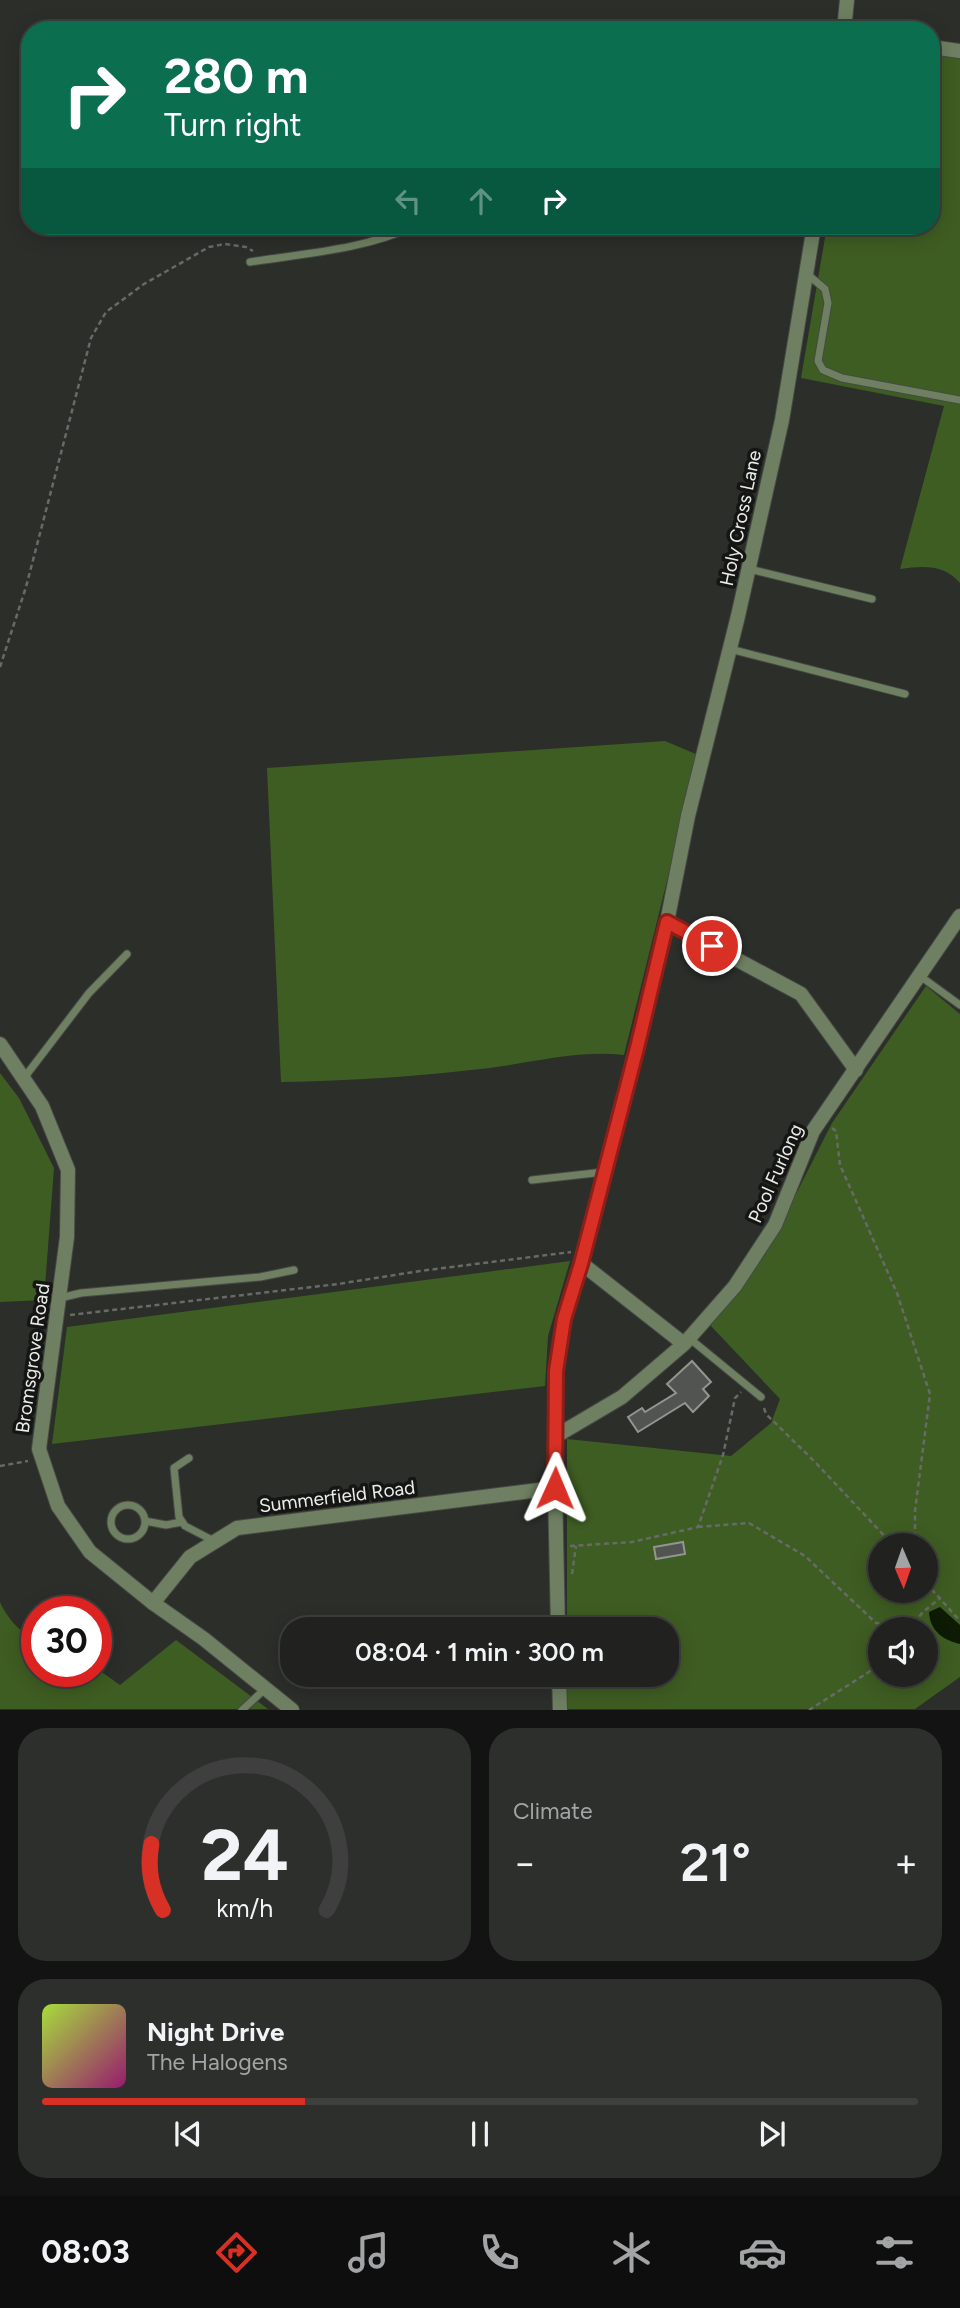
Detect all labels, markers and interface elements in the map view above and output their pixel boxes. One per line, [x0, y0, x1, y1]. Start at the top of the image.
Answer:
text: 280 m [164, 46, 309, 105]
icon: right [49, 49, 140, 140]
text: Turn right [164, 106, 302, 144]
icon: left [389, 182, 427, 220]
icon: ahead [462, 182, 500, 220]
icon: right [535, 182, 573, 220]
street label: Holy Cross Lane [715, 448, 766, 588]
pin [682, 916, 742, 976]
icon: arrive [693, 927, 731, 965]
street label: Pool Furlong [743, 1120, 807, 1226]
street label: Bromsgrove Road [11, 1282, 54, 1434]
position arrow [518, 1451, 592, 1525]
street label: Summerfield Road [258, 1476, 416, 1517]
north arrow [868, 1533, 938, 1603]
map controls [868, 1533, 938, 1687]
speed limit sign: 30 [21, 1596, 112, 1687]
button: sound [868, 1617, 938, 1687]
text: 08:04 · 1 min · 300 m [355, 1636, 604, 1668]
text: Climate [513, 1797, 592, 1825]
text: 24 [200, 1812, 289, 1899]
text: 21° [680, 1832, 751, 1894]
text: − [513, 1840, 537, 1886]
text: + [894, 1840, 918, 1886]
text: km/h [216, 1893, 273, 1923]
text: Night Drive [147, 2016, 284, 2048]
text: The Halogens [147, 2048, 288, 2076]
icon: previous [169, 2115, 207, 2153]
icon: pause [461, 2115, 499, 2153]
icon: next [753, 2115, 791, 2153]
icon: directions [212, 2228, 261, 2277]
icon: music [344, 2228, 393, 2277]
icon: phone [475, 2228, 524, 2277]
icon: climate [607, 2228, 656, 2277]
icon: car [738, 2228, 787, 2277]
icon: filters [870, 2228, 919, 2277]
text: 08:03 [41, 2233, 130, 2271]

